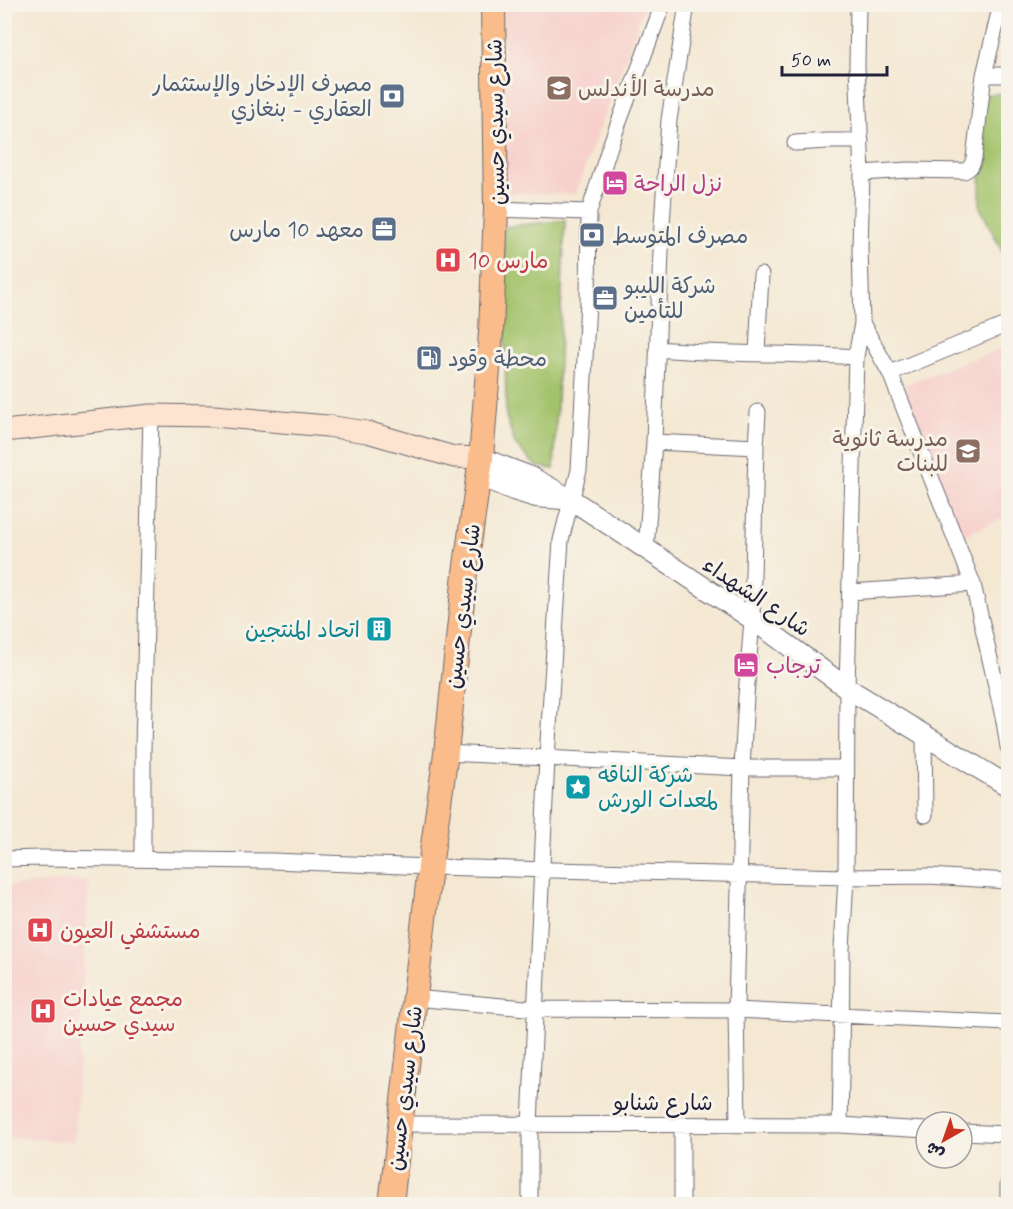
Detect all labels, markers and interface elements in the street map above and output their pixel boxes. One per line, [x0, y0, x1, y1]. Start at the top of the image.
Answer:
street label: شارع سيدي حسين [482, 39, 513, 205]
scale bar [782, 39, 887, 77]
text: 50 m [791, 49, 831, 73]
place label: مصرف الإدخار والإستثمار العقاري - بنغازي [152, 71, 372, 125]
school or university icon: مدرسة الأندلس [544, 73, 574, 103]
place label: مدرسة الأندلس [578, 73, 715, 104]
bank icon: مصرف الإدخار والإستثمار العقاري - بنغازي [377, 81, 407, 111]
hotel icon: نزل الراحة [600, 168, 630, 198]
place label: نزل الراحة [634, 171, 722, 199]
office icon: معهد 10 مارس [369, 214, 399, 244]
place label: معهد 10 مارس [229, 217, 364, 245]
bank icon: مصرف المتوسط [577, 220, 607, 250]
place label: مصرف المتوسط [612, 223, 748, 251]
hospital icon: 10 مارس [433, 245, 463, 275]
place label: 10 مارس [468, 248, 548, 276]
place label: شركة الليبو للتأمين [623, 273, 716, 326]
office icon: شركة الليبو للتأمين [590, 283, 620, 313]
fuel station icon: محطة وقود [414, 343, 444, 373]
place label: محطة وقود [448, 346, 547, 374]
place label: مدرسة ثانوية للبنات [833, 426, 948, 479]
school or university icon: مدرسة ثانوية للبنات [953, 436, 983, 466]
street label: شارع سيدي حسين [440, 522, 489, 691]
street label: شارع الشهداء [697, 551, 815, 644]
building icon: اتحاد المنتجين [364, 614, 394, 644]
place label: اتحاد المنتجين [245, 617, 360, 645]
hotel icon: ترجاب [731, 650, 761, 680]
place label: ترجاب [766, 653, 821, 681]
place label: شركة الناقه لمعدات الورش [598, 762, 718, 815]
place icon: شركة الناقه لمعدات الورش [563, 772, 593, 802]
hospital icon: مستشفي العيون [25, 915, 55, 945]
place label: مستشفي العيون [60, 918, 200, 950]
place label: مجمع عيادات سيدي حسين [63, 986, 183, 1040]
hospital icon: مجمع عيادات سيدي حسين [28, 996, 58, 1026]
street label: شارع سيدي حسين [382, 1004, 431, 1173]
street label: شارع شنابو [612, 1090, 713, 1118]
north arrow [914, 1110, 974, 1170]
text: ش [922, 1137, 949, 1164]

